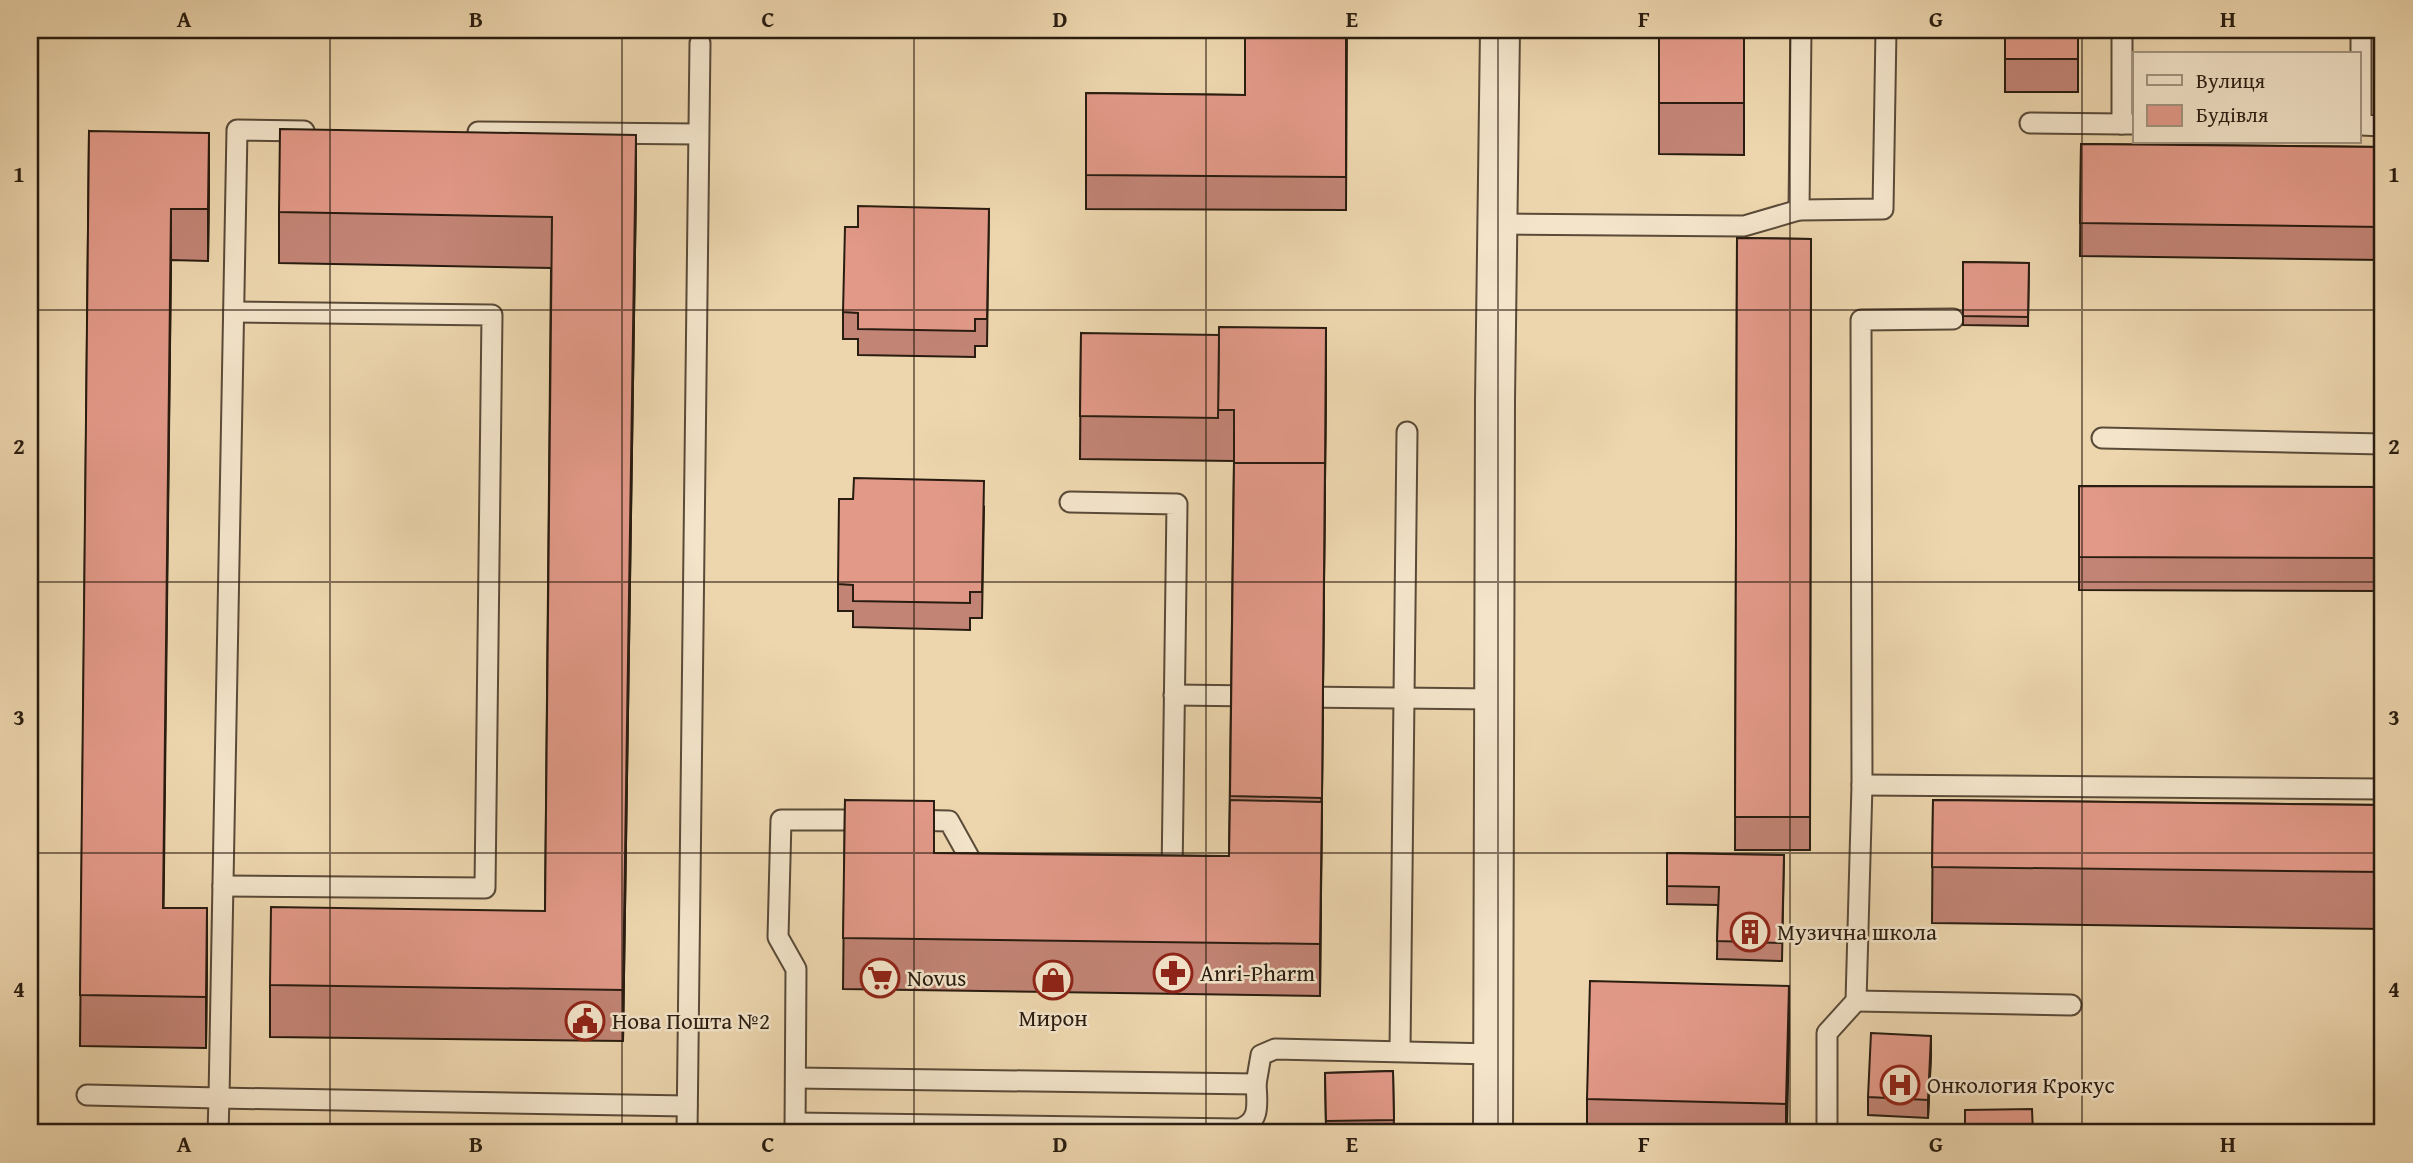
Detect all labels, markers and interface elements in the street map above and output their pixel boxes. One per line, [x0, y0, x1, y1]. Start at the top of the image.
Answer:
text: A [177, 2, 192, 35]
text: B [469, 2, 483, 35]
text: C [761, 2, 775, 35]
text: D [1053, 2, 1068, 35]
text: E [1346, 2, 1358, 35]
text: F [1638, 2, 1650, 35]
text: G [1929, 2, 1943, 35]
text: H [2220, 2, 2236, 35]
legend [2133, 52, 2360, 144]
text: Вулиця [2196, 65, 2266, 96]
text: Будівля [2196, 99, 2269, 130]
text: 1 [13, 157, 25, 190]
text: 1 [2388, 157, 2400, 190]
text: 2 [13, 429, 25, 462]
text: 2 [2388, 429, 2400, 462]
text: 3 [13, 700, 25, 733]
text: 3 [2388, 700, 2400, 733]
building icon: Музична школа [1729, 911, 1771, 953]
place label: Музична школа [1777, 915, 1937, 948]
pharmacy icon: Anri-Pharm [1152, 952, 1194, 994]
place label: Anri-Pharm [1200, 956, 1315, 989]
supermarket icon: Novus [859, 957, 901, 999]
shop icon: Мирон [1032, 959, 1074, 1001]
place label: Novus [907, 961, 966, 994]
text: 4 [13, 972, 25, 1005]
text: 4 [2388, 972, 2400, 1005]
public building icon: Нова Пошта №2 [564, 1000, 606, 1042]
place label: Мирон [1018, 1001, 1088, 1034]
place label: Нова Пошта №2 [612, 1004, 770, 1037]
hospital icon: Онкология Крокус [1879, 1064, 1921, 1106]
place label: Онкология Крокус [1927, 1068, 2115, 1101]
text: A [177, 1127, 192, 1160]
text: B [469, 1127, 483, 1160]
text: C [761, 1127, 775, 1160]
text: D [1053, 1127, 1068, 1160]
text: E [1346, 1127, 1358, 1160]
text: F [1638, 1127, 1650, 1160]
text: G [1929, 1127, 1943, 1160]
text: H [2220, 1127, 2236, 1160]

